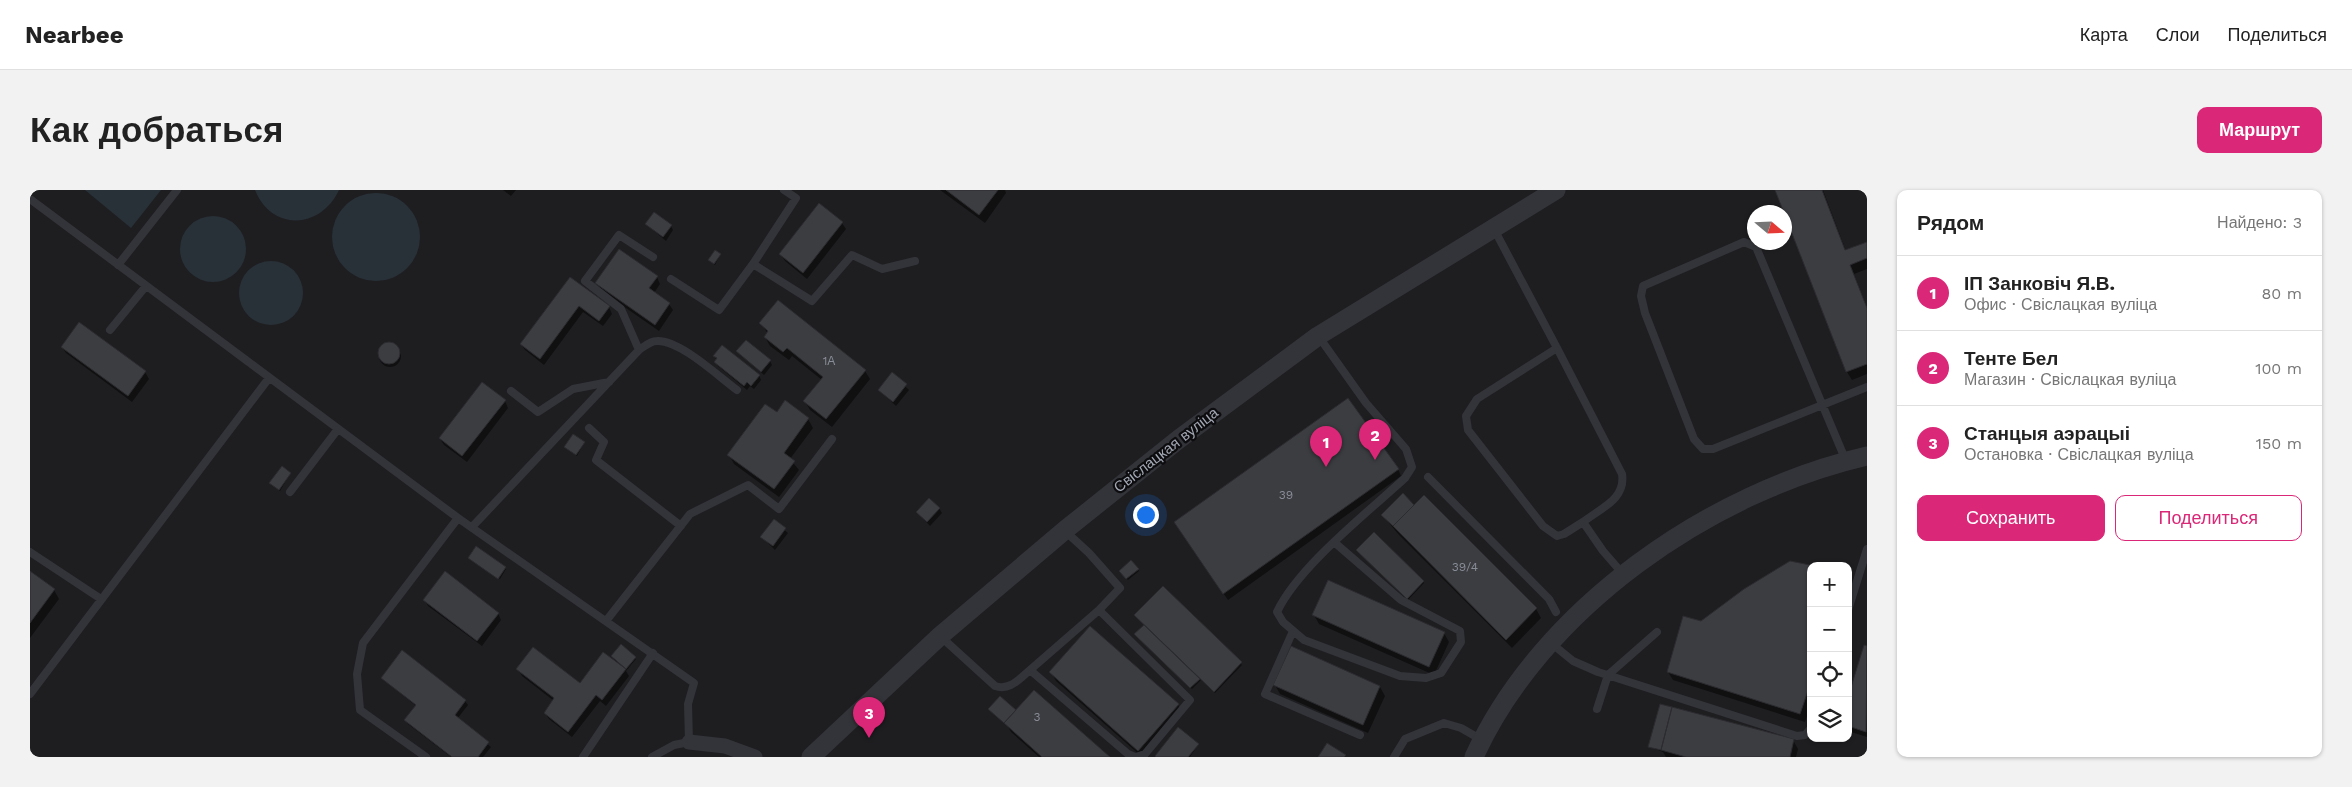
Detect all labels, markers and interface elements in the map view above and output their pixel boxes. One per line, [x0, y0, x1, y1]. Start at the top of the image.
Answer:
text: Nearbee [25, 21, 124, 49]
text: Карта [2080, 24, 2128, 45]
text: Слои [2156, 24, 2200, 45]
text: Поделиться [2228, 24, 2327, 45]
button: Маршрут [2197, 107, 2322, 153]
text: Как добраться [30, 109, 283, 151]
north arrow [1747, 205, 1792, 250]
text: Рядом [1917, 210, 1984, 235]
text: Найдено: 3 [2217, 213, 2302, 232]
text: ІП Занковіч Я.В. [1964, 272, 2115, 295]
text: 1 [1930, 284, 1936, 303]
text: 80 m [2261, 284, 2302, 303]
text: Офис · Свіслацкая вуліца [1964, 295, 2157, 314]
text: Тенте Бел [1964, 347, 2058, 370]
house number: 1А [823, 354, 835, 368]
text: 2 [1928, 359, 1938, 378]
text: 100 m [2255, 359, 2302, 378]
text: Магазин · Свіслацкая вуліца [1964, 370, 2176, 389]
street label: Свіслацкая вуліца [1110, 403, 1222, 496]
pin: 2 [1359, 419, 1391, 460]
text: Станцыя аэрацыі [1964, 422, 2130, 445]
pin: 1 [1310, 426, 1342, 467]
text: 3 [1928, 434, 1938, 453]
text: 150 m [2256, 434, 2302, 453]
text: Остановка · Свіслацкая вуліца [1964, 445, 2194, 464]
house number: 39 [1279, 488, 1293, 502]
button: Сохранить [1917, 495, 2105, 541]
button: Поделиться [2115, 495, 2302, 541]
your location [1133, 502, 1159, 528]
house number: 39/4 [1452, 560, 1478, 574]
map controls [1807, 562, 1852, 742]
button: + [1807, 562, 1852, 607]
button: − [1807, 607, 1852, 652]
button: locate [1807, 652, 1852, 697]
pin: 3 [853, 697, 885, 738]
button: layers [1807, 697, 1852, 742]
house number: 3 [1034, 710, 1041, 724]

